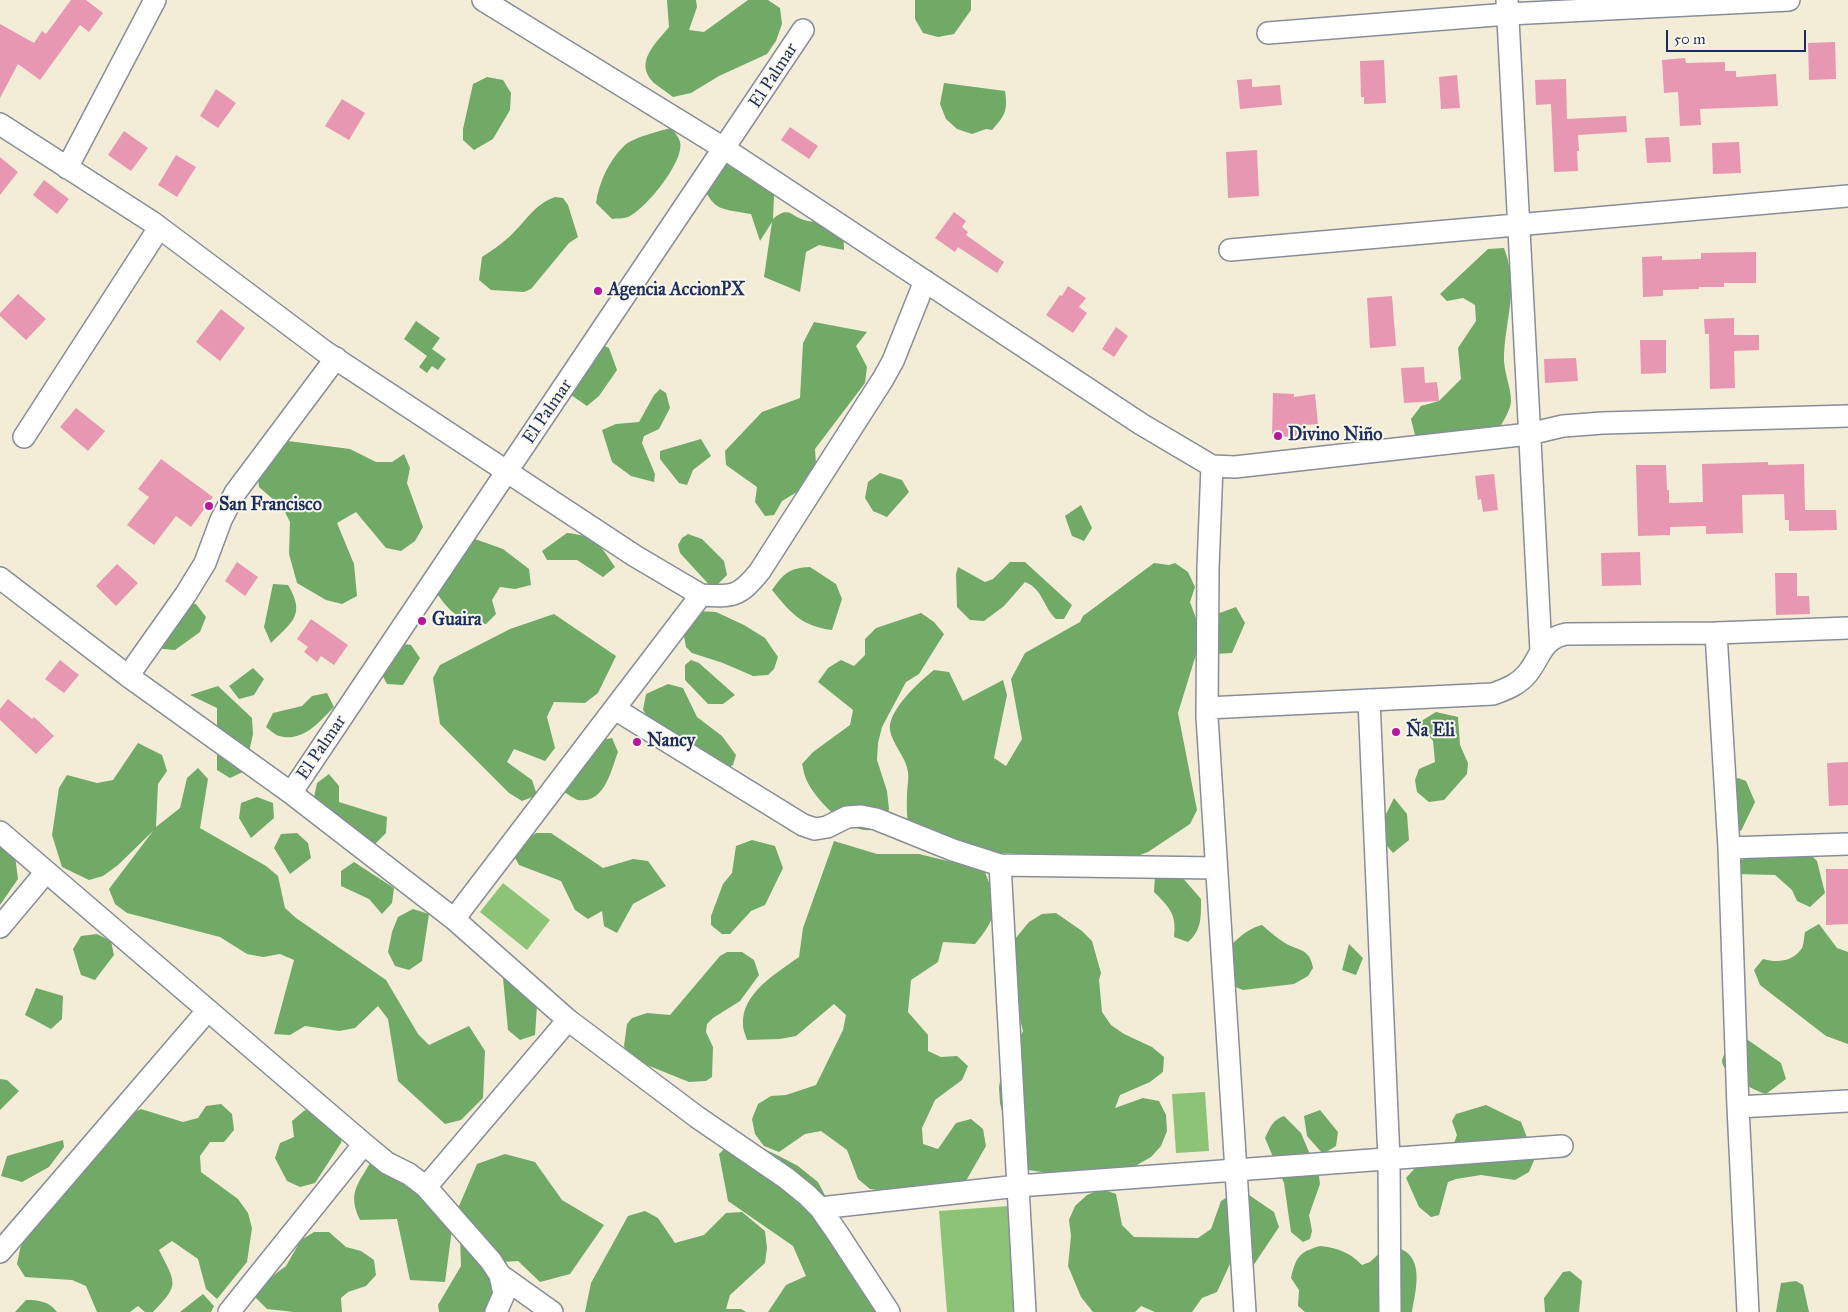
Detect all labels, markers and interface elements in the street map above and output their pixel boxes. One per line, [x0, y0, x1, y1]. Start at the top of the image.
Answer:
scale bar [1668, 20, 1808, 52]
text: 50 m [1674, 30, 1706, 48]
street label: El Palmar [745, 39, 803, 113]
place label: Agencia AccionPX [608, 280, 745, 302]
marker: Agencia AccionPX [592, 285, 604, 297]
street label: El Palmar [518, 375, 578, 449]
place label: Divino Niño [1288, 425, 1383, 447]
marker: Divino Niño [1272, 430, 1284, 442]
place label: San Francisco [219, 495, 322, 517]
marker: San Francisco [203, 500, 215, 512]
place label: Guaira [432, 610, 482, 632]
marker: Guaira [416, 615, 428, 627]
street label: El Palmar [292, 711, 352, 785]
place label: Ña Eli [1406, 721, 1455, 743]
marker: Ña Eli [1390, 726, 1402, 738]
place label: Nancy [647, 731, 695, 753]
marker: Nancy [631, 736, 643, 748]

